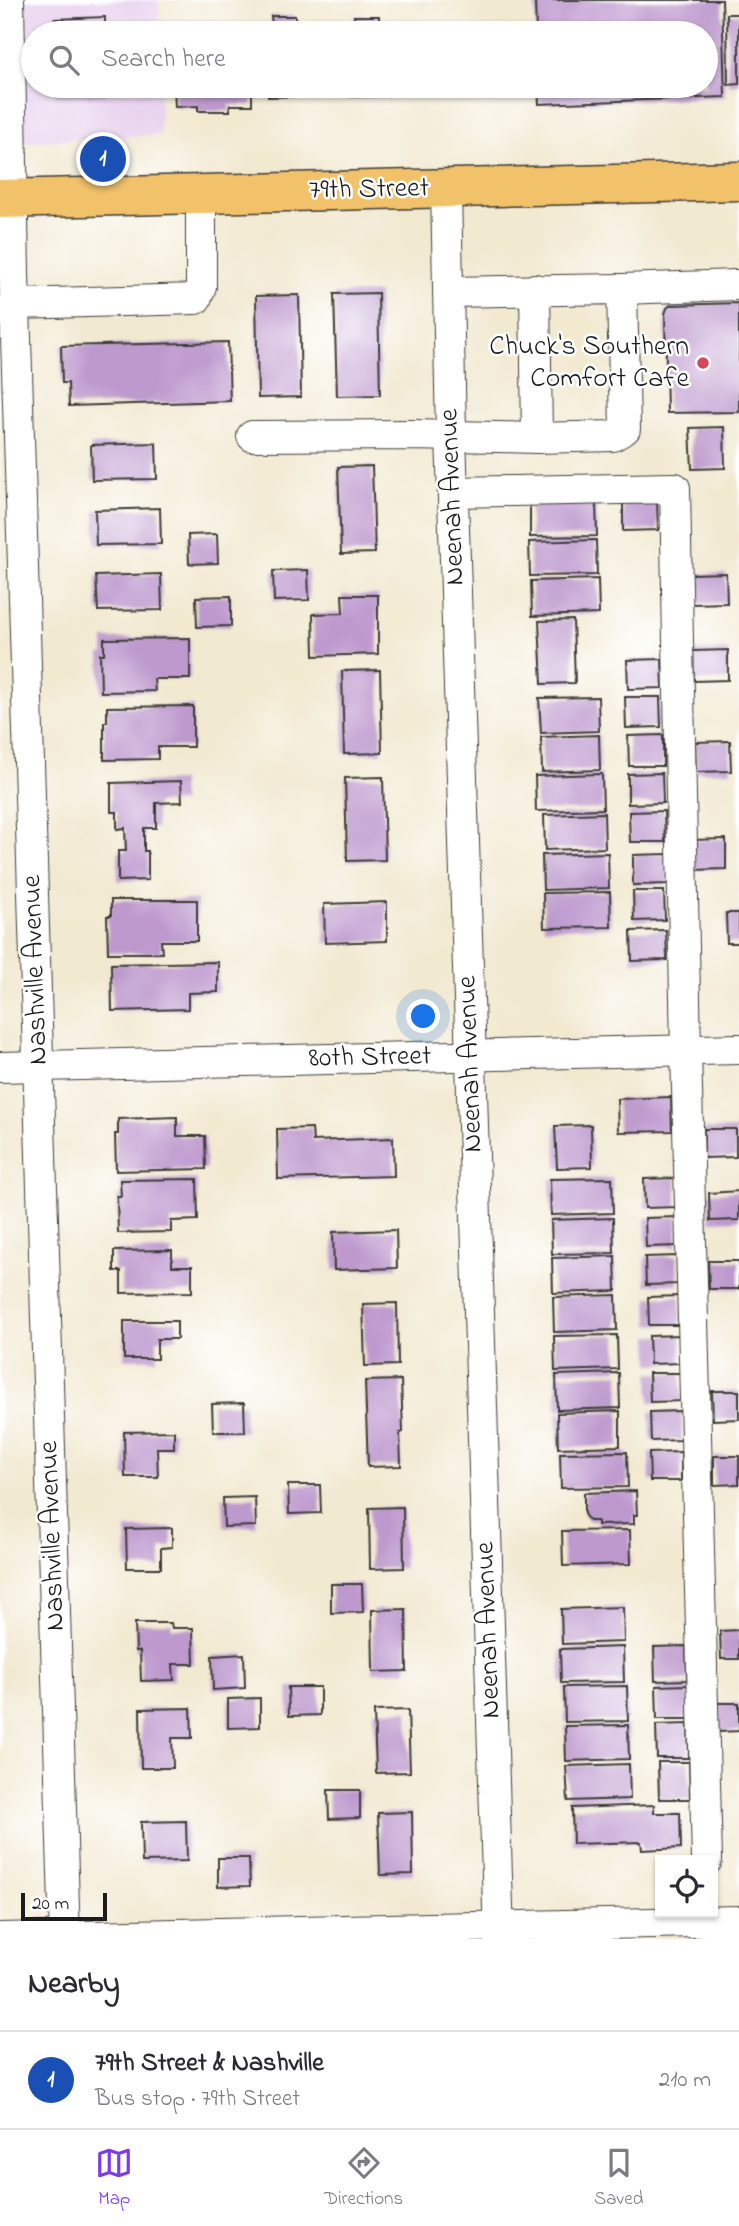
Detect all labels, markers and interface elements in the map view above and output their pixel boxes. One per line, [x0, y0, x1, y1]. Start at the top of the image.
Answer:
search box [21, 21, 718, 98]
icon: search [45, 41, 83, 79]
text: Search here [101, 41, 226, 79]
pin: 1 [80, 133, 126, 185]
street label: 79th Street [309, 168, 429, 212]
place label: Chuck's Southern Comfort Cafe [489, 327, 689, 400]
marker: Chuck's Southern Comfort Cafe [695, 355, 711, 371]
street label: Neenah Avenue [429, 407, 477, 586]
street label: Nashville Avenue [12, 874, 60, 1066]
street label: Neenah Avenue [447, 974, 495, 1153]
your location [406, 999, 440, 1033]
street label: 80th Street [308, 1036, 432, 1080]
street label: Nashville Avenue [29, 1440, 77, 1632]
street label: Neenah Avenue [465, 1540, 513, 1719]
map controls [655, 1855, 718, 1918]
button: locate [655, 1855, 718, 1918]
scale bar [21, 1890, 107, 1922]
text: 20 m [32, 1891, 69, 1918]
text: Nearby [28, 1963, 120, 2007]
text: 79th Street & Nashville [95, 2045, 324, 2083]
text: 1 [47, 2064, 55, 2097]
text: 210 m [659, 2064, 711, 2097]
text: Bus stop · 79th Street [95, 2083, 300, 2116]
tab: Map [95, 2144, 133, 2213]
tab: Directions [324, 2144, 403, 2213]
tab: Saved [594, 2144, 644, 2213]

